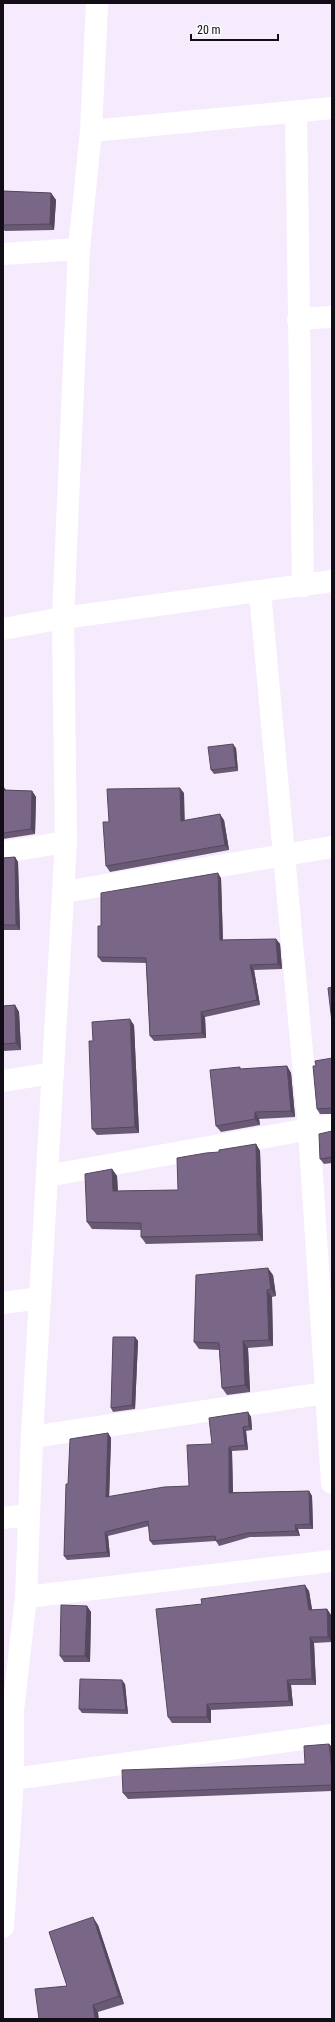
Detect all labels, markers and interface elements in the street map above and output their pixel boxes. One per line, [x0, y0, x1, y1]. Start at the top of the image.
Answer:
scale bar [191, 16, 278, 42]
text: 20 m [197, 23, 221, 37]

